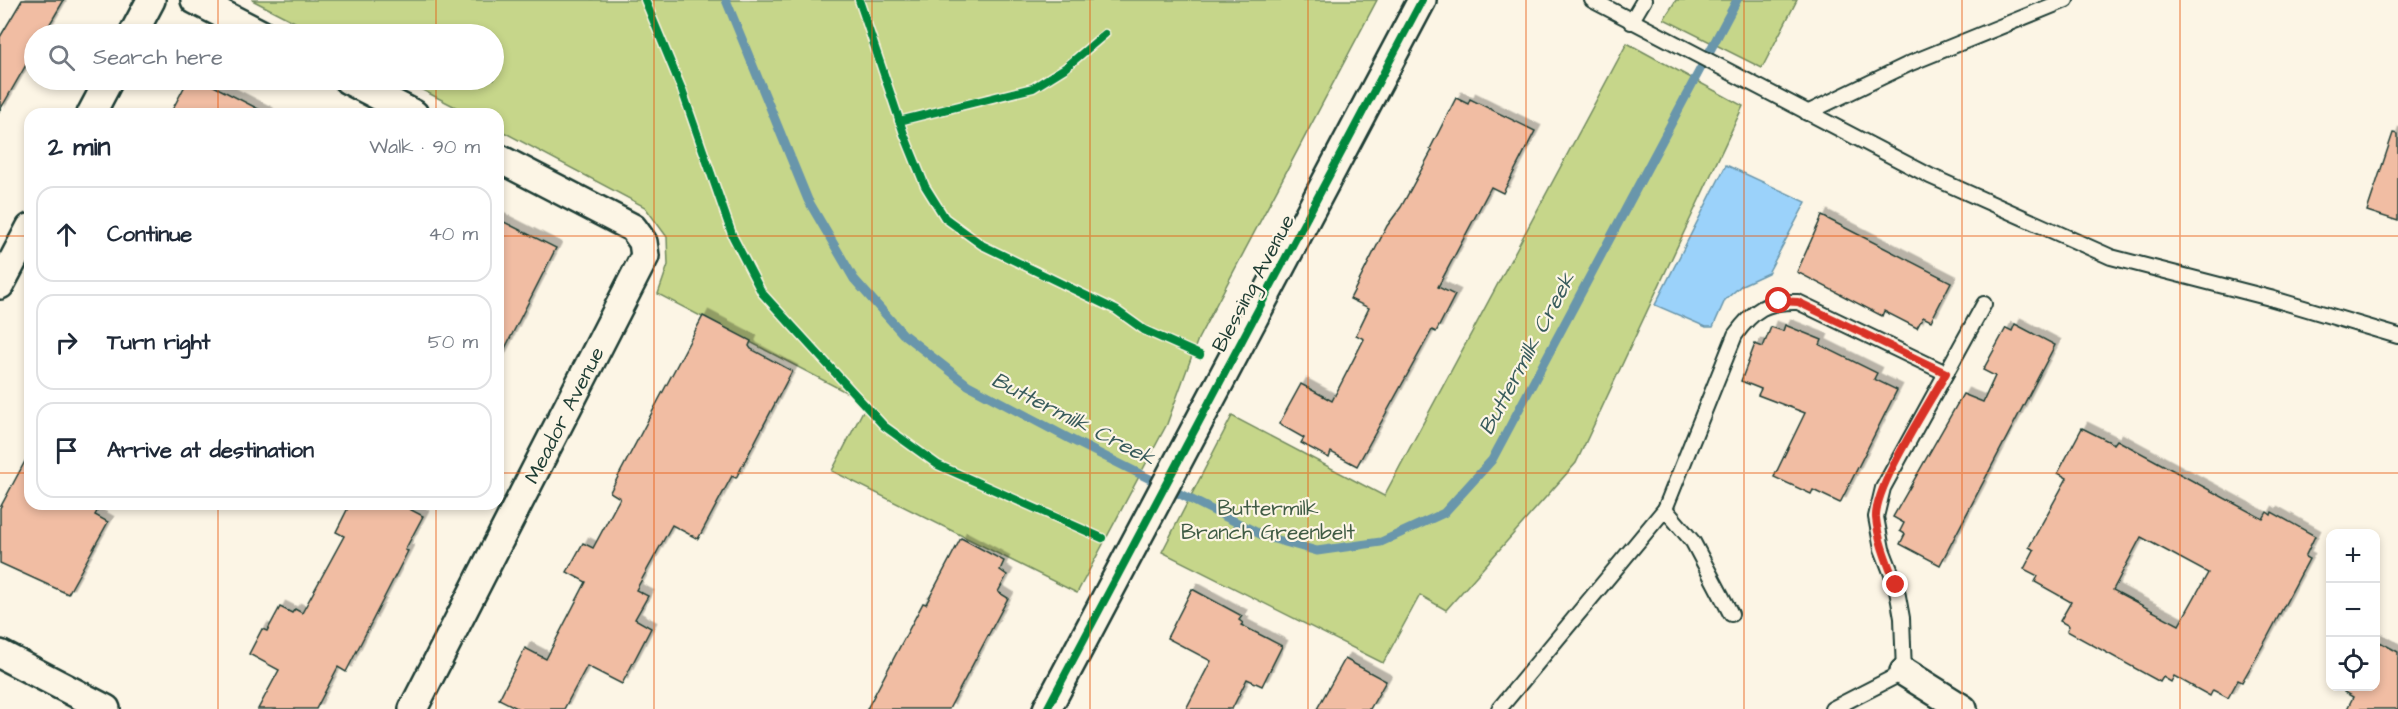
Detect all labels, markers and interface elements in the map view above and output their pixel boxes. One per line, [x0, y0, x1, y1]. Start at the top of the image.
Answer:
search box [24, 24, 504, 90]
icon: search [45, 41, 78, 74]
text: Search here [93, 42, 223, 73]
text: 2 min [48, 129, 110, 165]
text: Walk · 90 m [369, 133, 480, 161]
street label: Blessing Avenue [1205, 209, 1304, 358]
icon: ahead [50, 218, 83, 251]
text: Continue [107, 219, 192, 250]
text: 40 m [428, 220, 478, 248]
water label: Buttermilk Creek [1471, 267, 1583, 440]
route start [1765, 287, 1791, 313]
icon: right [50, 326, 83, 359]
text: Turn right [107, 327, 210, 358]
text: 50 m [428, 328, 478, 356]
street label: Meador Avenue [517, 342, 611, 489]
water label: Buttermilk Creek [986, 365, 1161, 474]
icon: arrive [50, 434, 83, 467]
text: Arrive at destination [107, 435, 314, 466]
park label: Buttermilk Branch Greenbelt [1181, 494, 1356, 547]
map controls [2326, 529, 2380, 691]
button: + [2326, 529, 2380, 583]
route end [1882, 571, 1908, 597]
button: − [2326, 583, 2380, 637]
button: locate [2326, 637, 2380, 691]

